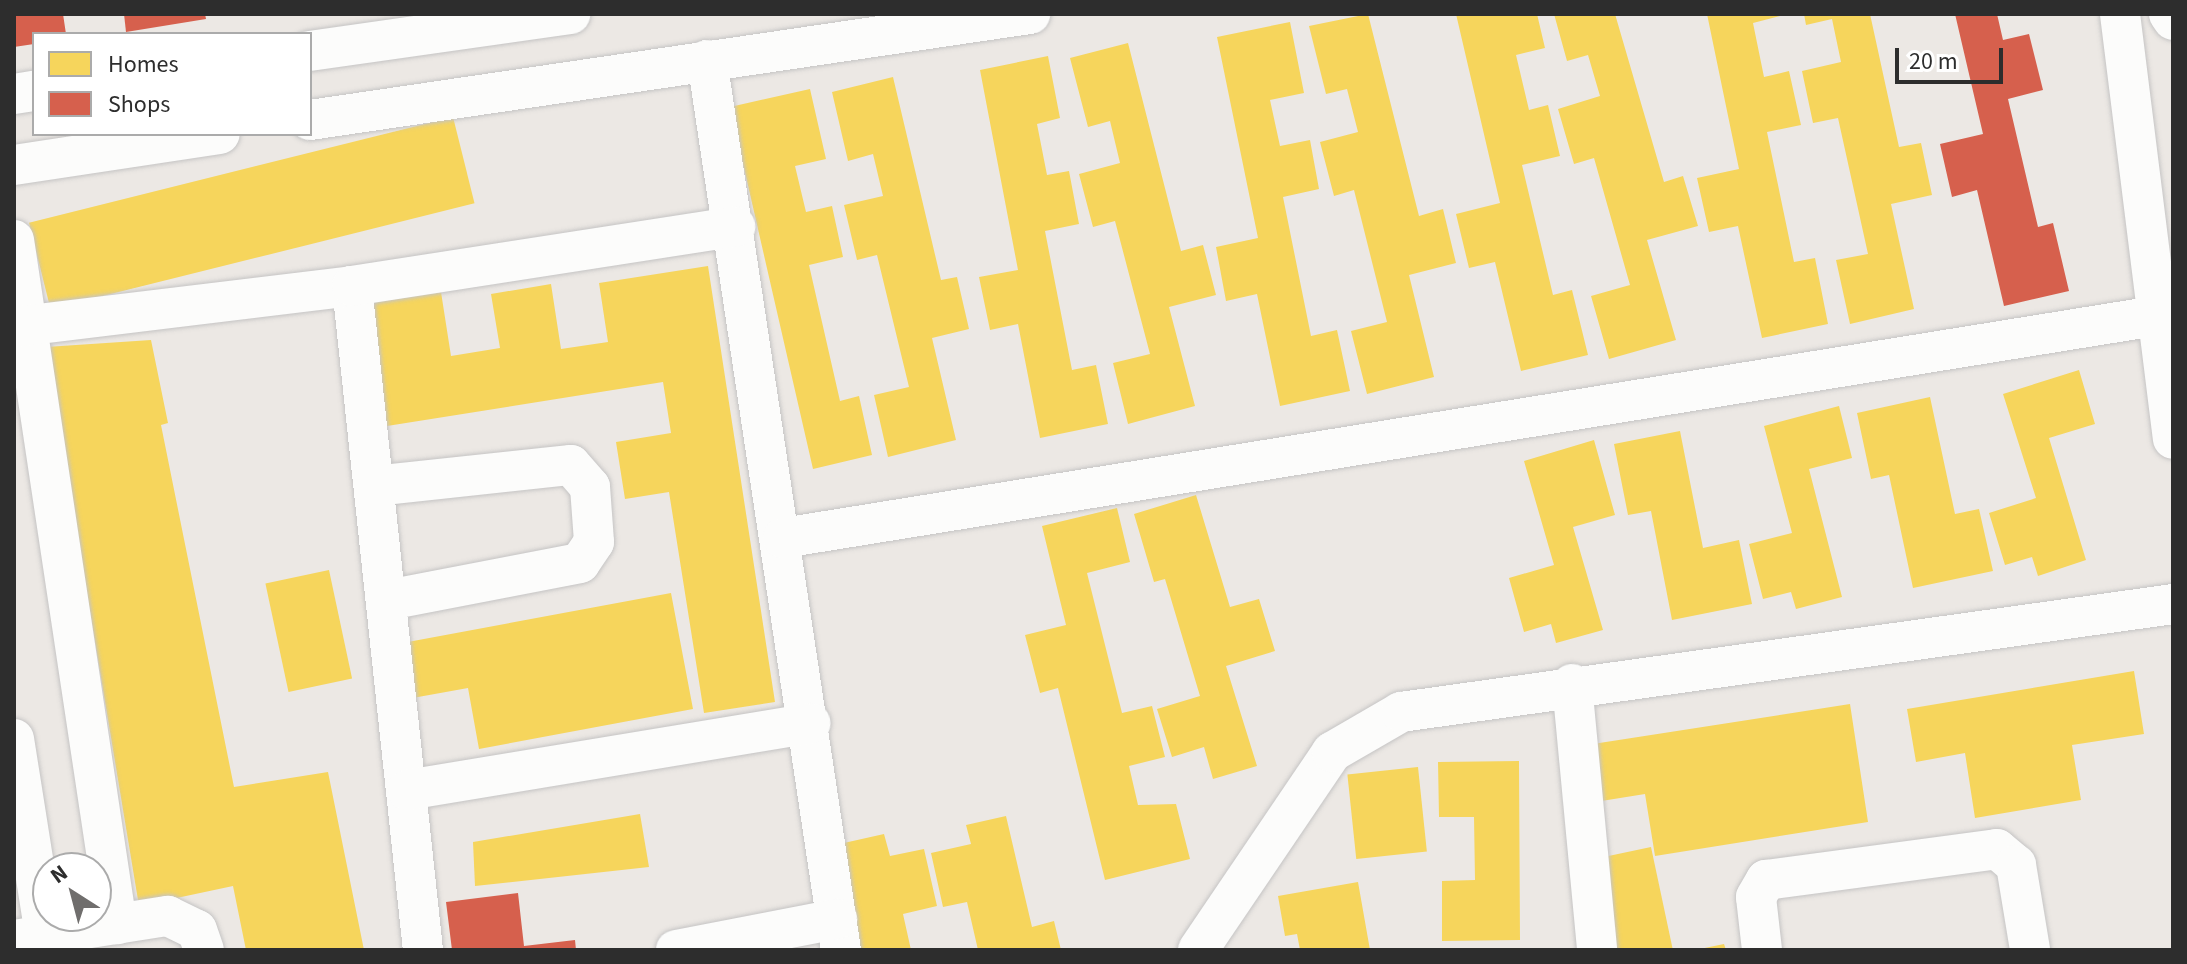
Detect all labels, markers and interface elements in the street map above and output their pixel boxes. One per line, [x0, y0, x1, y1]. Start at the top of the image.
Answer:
legend [32, 32, 312, 136]
scale bar [1899, 32, 2007, 82]
text: 20 m [1909, 44, 1958, 79]
text: Homes [108, 47, 179, 82]
text: Shops [108, 87, 170, 122]
north arrow [32, 852, 112, 932]
text: N [44, 857, 74, 891]

